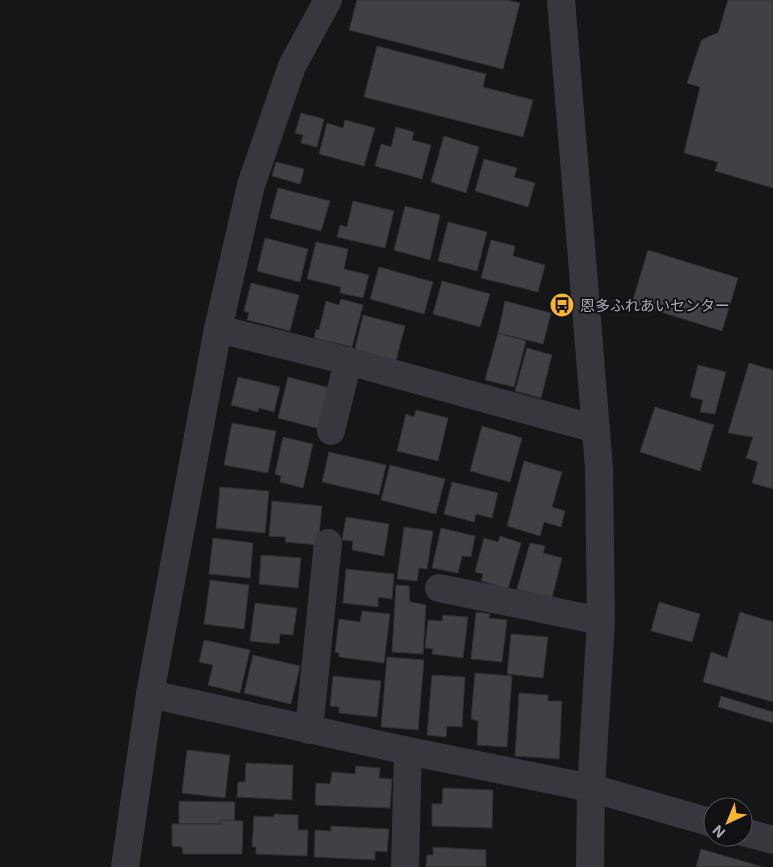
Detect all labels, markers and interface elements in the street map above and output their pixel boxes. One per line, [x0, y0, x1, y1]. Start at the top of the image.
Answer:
bus stop icon: 恩多ふれあいセンター [549, 292, 575, 318]
place label: 恩多ふれあいセンター [580, 296, 730, 315]
north arrow [703, 797, 753, 847]
text: N [709, 822, 728, 842]

